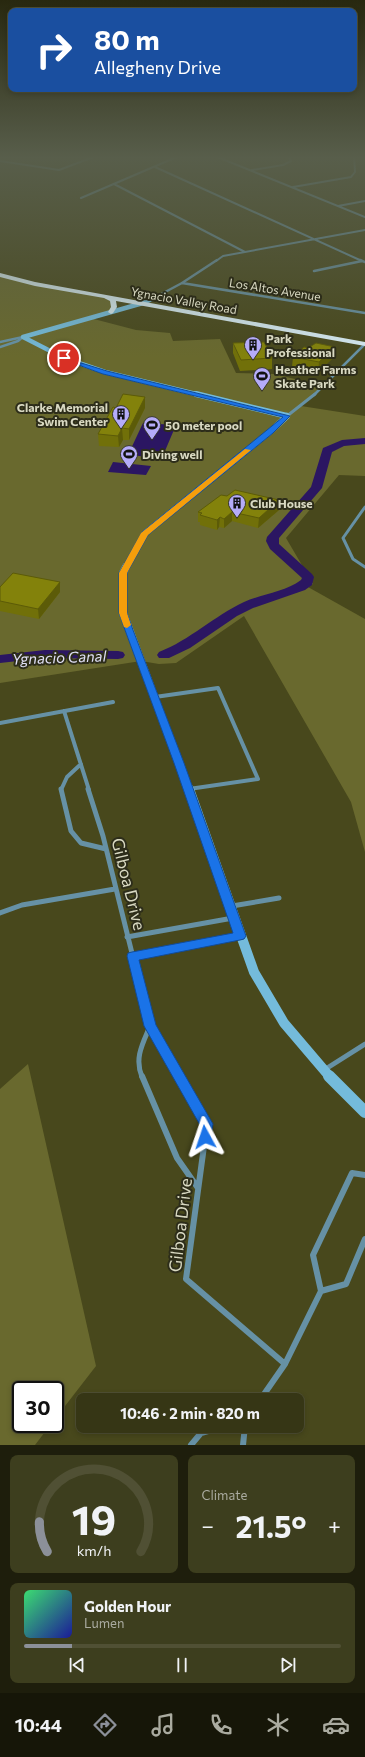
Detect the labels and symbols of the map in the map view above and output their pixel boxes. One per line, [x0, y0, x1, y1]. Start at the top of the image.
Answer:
street label: Los Altos Avenue [228, 275, 322, 303]
street label: Ygnacio Valley Road [130, 284, 238, 316]
place label: Park Professional [266, 331, 335, 359]
building icon: Park Professional [243, 335, 263, 360]
pin [47, 341, 81, 375]
place label: Heather Farms Skate Park [275, 362, 357, 390]
sports icon: Heather Farms Skate Park [252, 366, 272, 391]
place label: Clarke Memorial Swim Center [17, 400, 108, 428]
building icon: Clarke Memorial Swim Center [111, 404, 131, 429]
sports icon: 50 meter pool [142, 415, 162, 440]
place label: 50 meter pool [165, 418, 242, 432]
sports icon: Diving well [119, 444, 139, 469]
place label: Diving well [142, 447, 202, 461]
building icon: Club House [227, 493, 247, 518]
place label: Club House [250, 496, 313, 510]
water label: Ygnacio Canal [11, 646, 108, 668]
street label: Gilboa Drive [107, 836, 151, 932]
position arrow [184, 1116, 226, 1158]
street label: Gilboa Drive [164, 1177, 196, 1273]
speed limit sign: 30 [12, 1381, 64, 1433]

